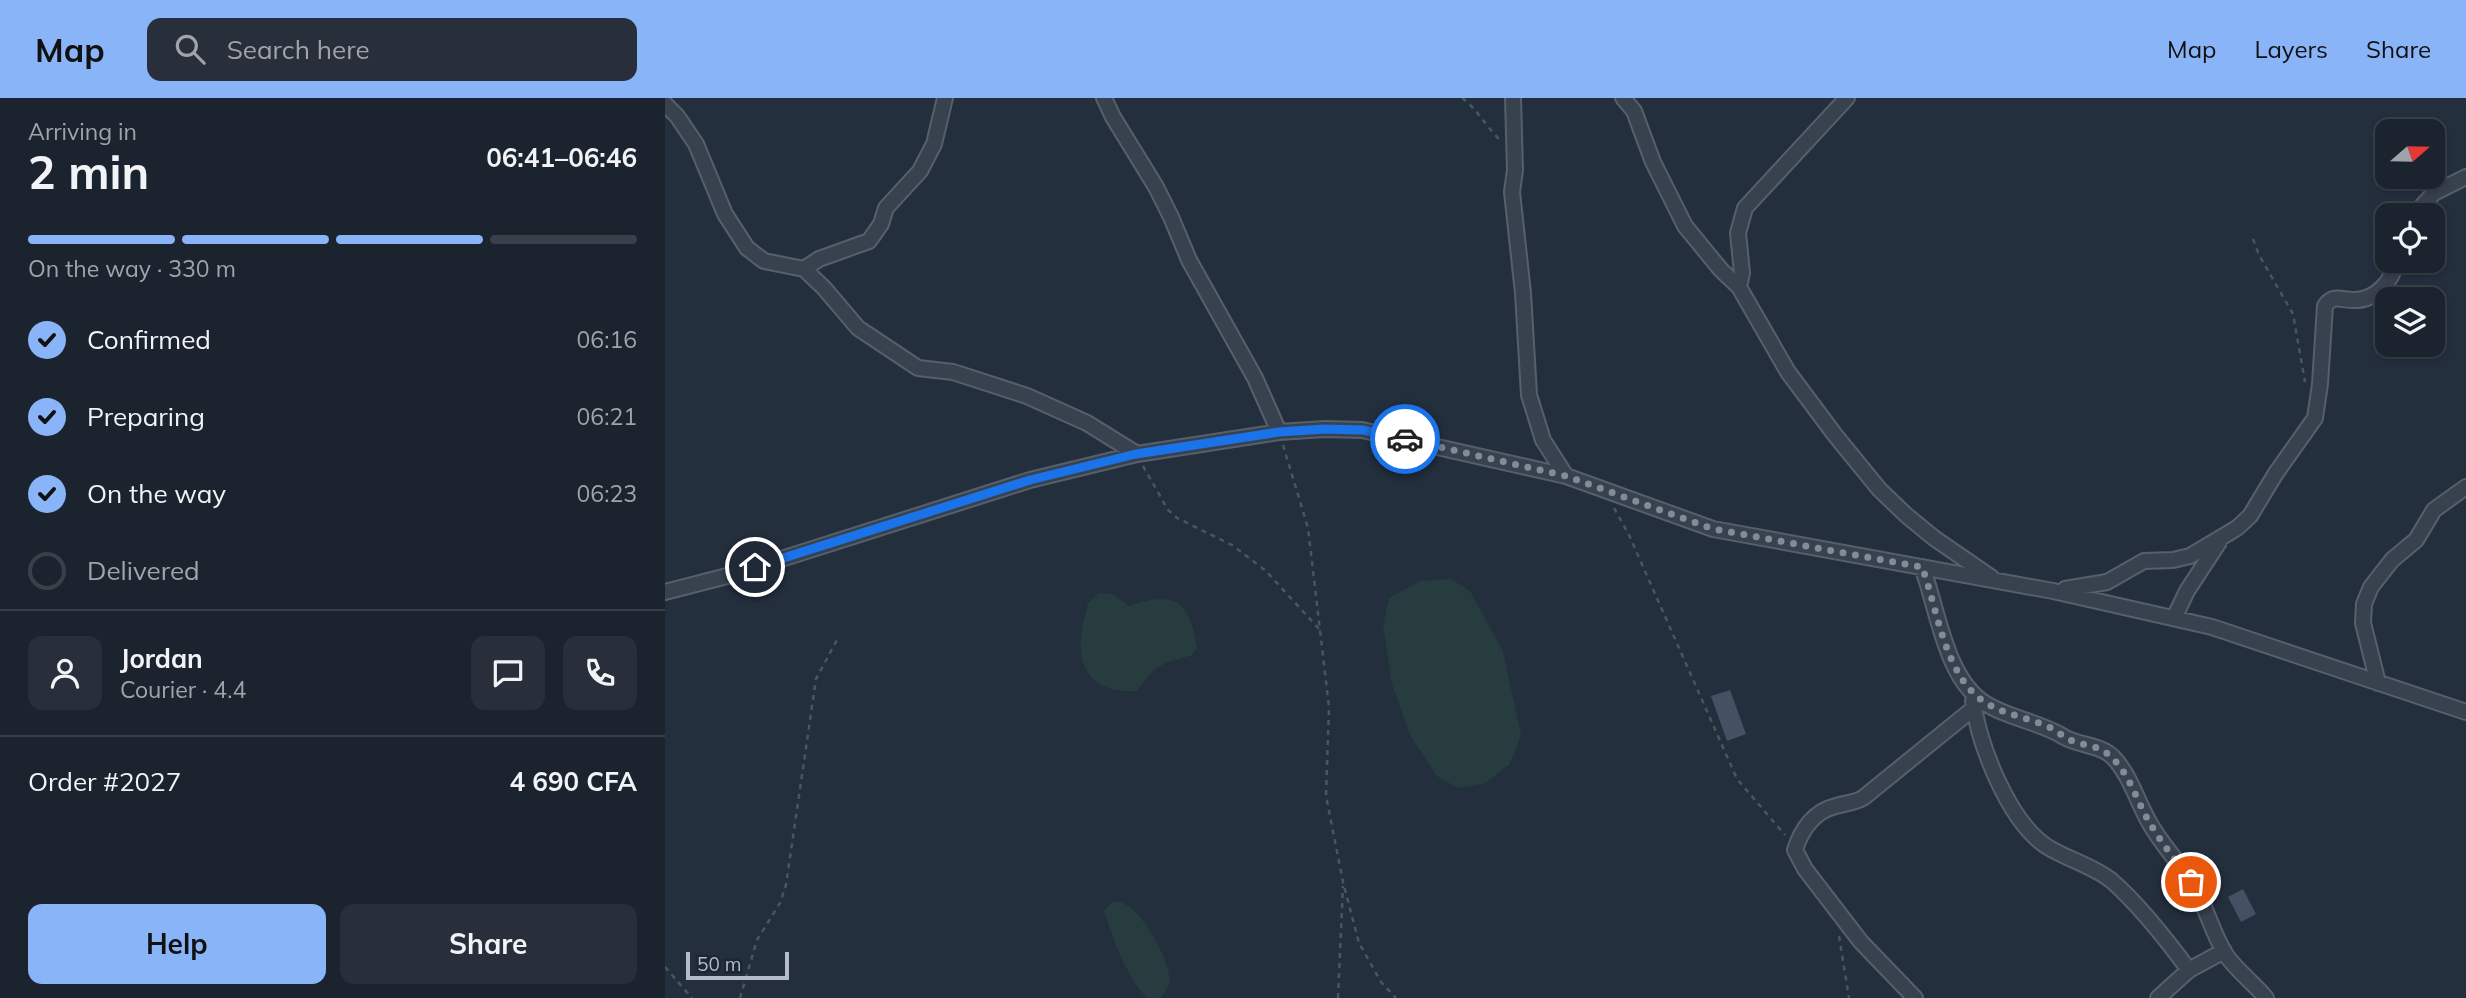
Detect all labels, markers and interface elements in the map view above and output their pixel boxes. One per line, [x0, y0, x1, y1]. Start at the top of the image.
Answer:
search box [147, 18, 637, 81]
text: Map [35, 29, 105, 70]
icon: search [171, 30, 209, 68]
text: Search here [227, 33, 370, 66]
text: Map [2167, 34, 2216, 64]
text: Layers [2254, 34, 2328, 64]
text: Share [2366, 34, 2431, 64]
text: Arriving in [28, 117, 137, 146]
north arrow [2375, 119, 2445, 189]
map controls [2375, 119, 2445, 357]
text: 06:41–06:46 [486, 141, 637, 174]
text: 2 min [28, 143, 149, 201]
button: locate [2375, 203, 2445, 273]
text: On the way · 330 m [28, 254, 236, 283]
button: layers [2375, 287, 2445, 357]
icon: check [28, 321, 66, 359]
text: Confirmed [87, 323, 211, 356]
text: 06:16 [577, 325, 637, 354]
icon: check [28, 398, 66, 436]
text: Preparing [87, 400, 205, 433]
text: 06:21 [577, 402, 637, 431]
courier [1370, 404, 1440, 474]
icon: car [1386, 420, 1424, 458]
icon: check [28, 475, 66, 513]
text: On the way [87, 477, 226, 510]
text: 06:23 [577, 479, 637, 508]
pin [725, 537, 785, 597]
icon: home [736, 548, 774, 586]
text: Delivered [87, 554, 200, 587]
button: person [28, 636, 102, 710]
button: chat [471, 636, 545, 710]
button: phone [563, 636, 637, 710]
text: Jordan [120, 642, 203, 675]
text: Courier · 4.4 [120, 675, 246, 704]
text: Order #2027 [28, 765, 181, 798]
text: 4 690 CFA [510, 765, 637, 798]
pin [2161, 852, 2221, 912]
icon: bag [2172, 863, 2210, 901]
button: Help [28, 904, 326, 984]
button: Share [340, 904, 637, 984]
scale bar [686, 949, 789, 981]
text: 50 m [697, 952, 741, 976]

